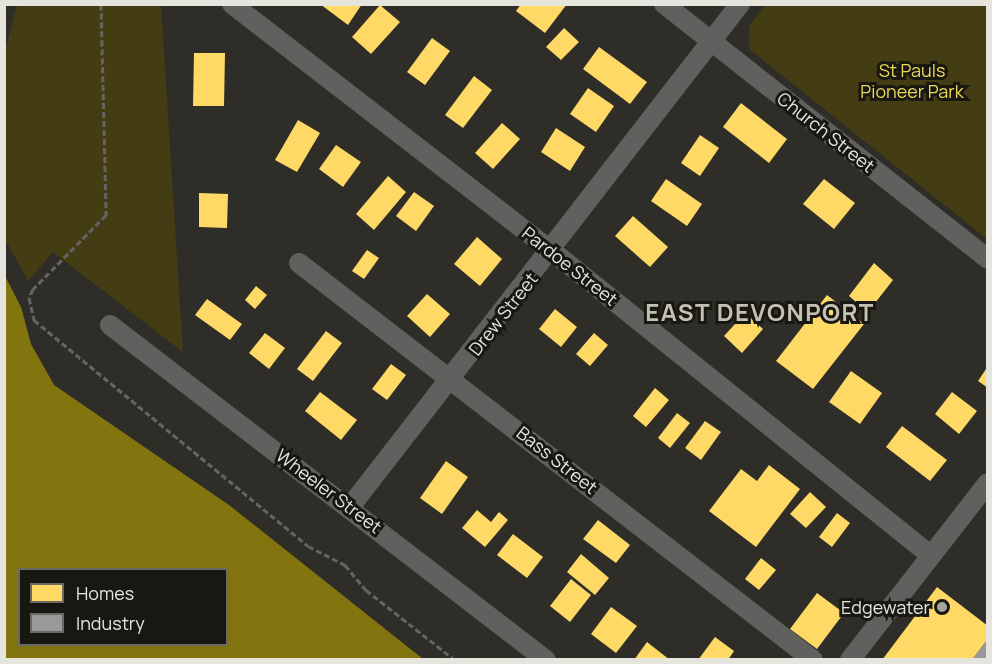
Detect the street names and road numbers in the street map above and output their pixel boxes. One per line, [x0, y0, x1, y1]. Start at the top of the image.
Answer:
street label: Church Street [773, 87, 879, 177]
street label: Pardoe Street [518, 222, 622, 310]
street label: Drew Street [464, 268, 542, 360]
street label: Bass Street [512, 422, 602, 498]
street label: Wheeler Street [272, 444, 386, 538]

